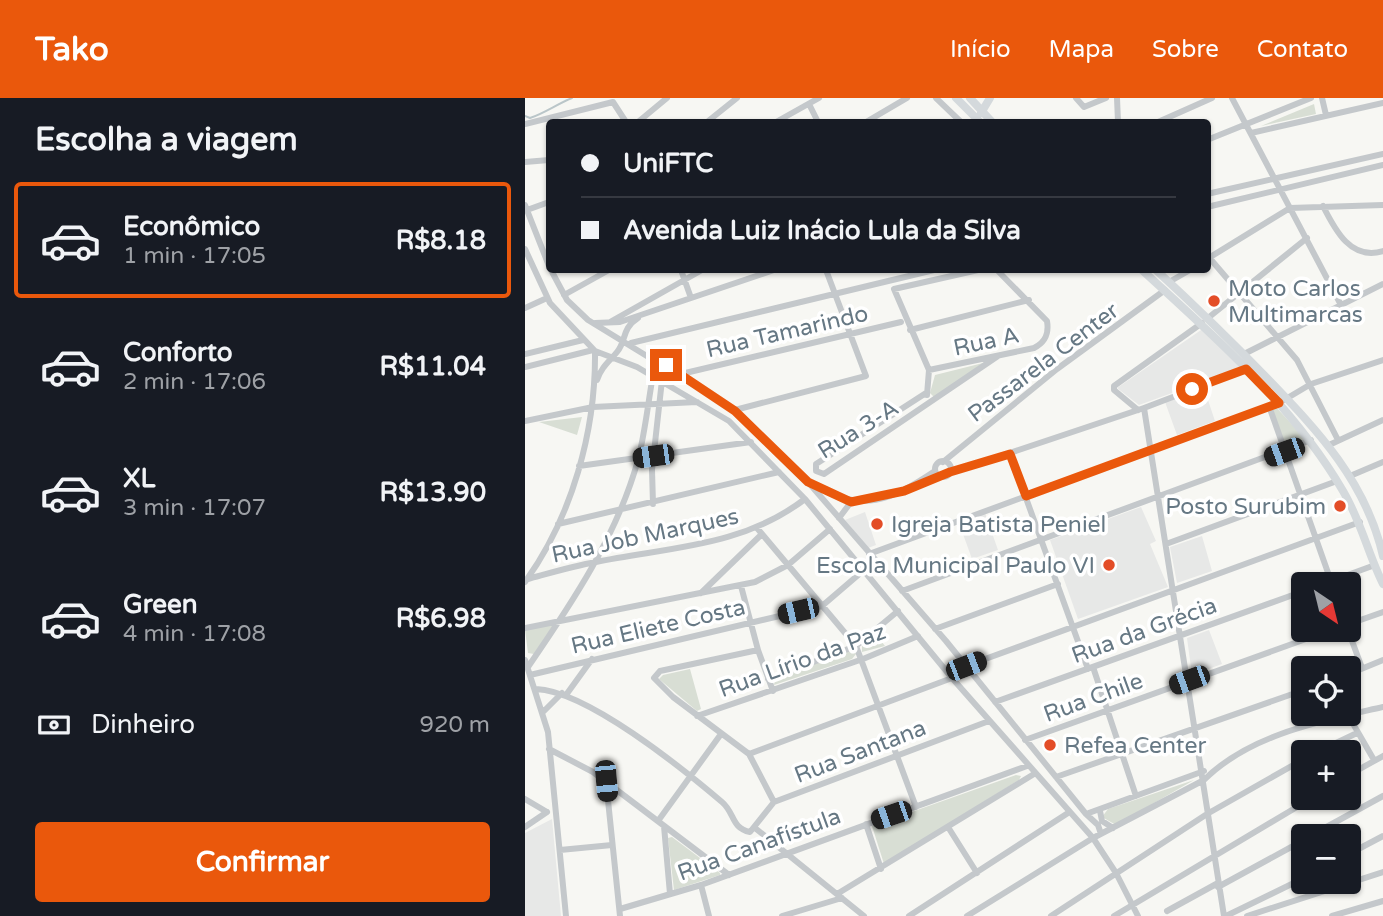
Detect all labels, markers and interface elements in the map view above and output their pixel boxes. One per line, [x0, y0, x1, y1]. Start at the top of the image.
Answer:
text: Tako [35, 30, 109, 69]
text: Início [950, 35, 1011, 64]
text: Mapa [1049, 35, 1114, 64]
text: Sobre [1152, 35, 1219, 64]
text: Contato [1257, 35, 1348, 64]
text: Escolha a viagem [35, 121, 298, 159]
text: UniFTC [623, 148, 713, 179]
icon: car [39, 209, 102, 272]
text: Econômico [123, 211, 260, 242]
text: Avenida Luiz Inácio Lula da Silva [623, 215, 1021, 246]
text: R$8.18 [396, 225, 486, 256]
text: 1 min · 17:05 [123, 242, 266, 270]
place label: Moto Carlos Multimarcas [1228, 275, 1363, 329]
marker: Moto Carlos Multimarcas [1206, 293, 1222, 309]
street label: Passarela Center [963, 297, 1125, 429]
street label: Rua Tamarindo [703, 300, 871, 364]
street label: Rua A [951, 321, 1022, 363]
icon: car [39, 335, 102, 398]
text: Conforto [123, 337, 232, 368]
route end [650, 349, 682, 381]
text: R$11.04 [379, 351, 486, 382]
text: 2 min · 17:06 [123, 368, 266, 396]
route start [1176, 373, 1208, 405]
street label: Rua 3-A [813, 394, 904, 466]
car [1261, 435, 1308, 469]
car [631, 443, 676, 469]
icon: car [39, 461, 102, 524]
text: XL [123, 463, 155, 494]
text: R$13.90 [379, 477, 486, 508]
place label: Posto Surubim [1165, 493, 1326, 521]
text: 3 min · 17:07 [123, 494, 266, 522]
marker: Posto Surubim [1332, 498, 1348, 514]
street label: Rua Job Marques [549, 502, 741, 569]
place label: Igreja Batista Peniel [891, 511, 1106, 539]
marker: Igreja Batista Peniel [869, 516, 885, 532]
place label: Escola Municipal Paulo VI [816, 552, 1095, 580]
marker: Escola Municipal Paulo VI [1101, 557, 1117, 573]
north arrow [1291, 572, 1361, 642]
map controls [1291, 572, 1361, 894]
icon: car [39, 587, 102, 650]
text: Green [123, 589, 198, 620]
street label: Rua da Grécia [1068, 592, 1221, 670]
street label: Rua Eliete Costa [568, 593, 748, 661]
car [776, 596, 821, 626]
text: R$6.98 [396, 603, 486, 634]
street label: Rua Lírio da Paz [715, 618, 890, 704]
text: 4 min · 17:08 [123, 620, 266, 648]
car [943, 649, 990, 683]
button: locate [1291, 656, 1361, 726]
car [1166, 663, 1213, 697]
street label: Rua Chile [1040, 667, 1147, 729]
icon: cash [35, 706, 73, 744]
text: Dinheiro [91, 709, 195, 740]
text: 920 m [420, 711, 490, 739]
street label: Rua Santana [791, 714, 930, 790]
place label: Refea Center [1064, 732, 1206, 760]
marker: Refea Center [1042, 737, 1058, 753]
button: + [1291, 740, 1361, 810]
car [594, 759, 619, 803]
car [868, 798, 915, 832]
street label: Rua Canafístula [674, 802, 845, 887]
button: Confirmar [35, 822, 490, 902]
button: − [1291, 824, 1361, 894]

